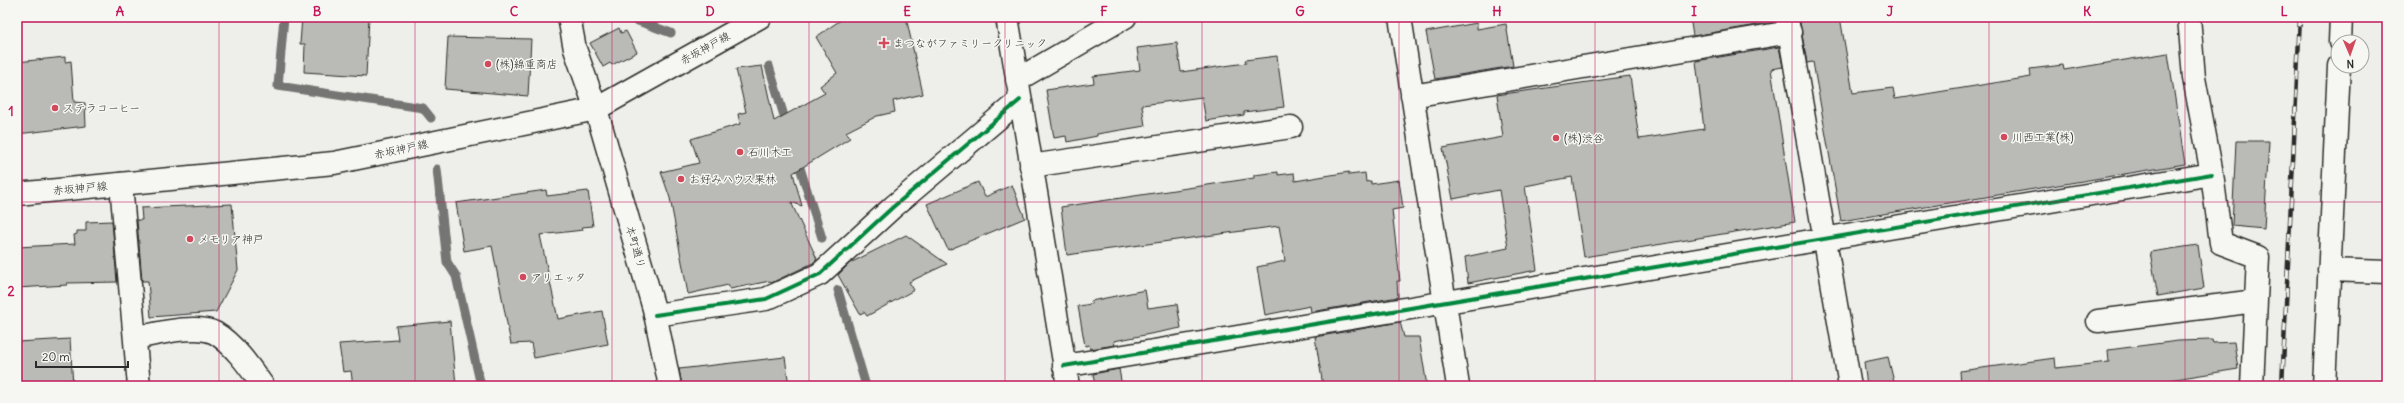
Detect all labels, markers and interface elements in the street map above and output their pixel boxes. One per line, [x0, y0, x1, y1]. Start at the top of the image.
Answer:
text: A [116, 3, 125, 20]
text: B [313, 3, 322, 20]
text: C [510, 3, 519, 20]
text: D [705, 3, 715, 20]
text: E [903, 3, 911, 20]
text: F [1100, 3, 1108, 20]
text: G [1295, 3, 1305, 20]
text: H [1492, 3, 1502, 20]
text: I [1691, 3, 1697, 20]
text: J [1887, 3, 1894, 20]
text: K [2083, 3, 2092, 20]
text: L [2280, 3, 2288, 20]
street label: 赤坂神戸線 [678, 29, 732, 67]
north arrow [2330, 34, 2370, 74]
place label: まつながファミリークリニック [893, 36, 1047, 50]
marker: まつながファミリークリニック [878, 37, 890, 49]
place label: (株)綿重商店 [496, 57, 558, 71]
text: N [2346, 57, 2354, 71]
marker: (株)綿重商店 [483, 59, 493, 69]
place label: ステラコーヒー [63, 101, 140, 115]
text: 1 [8, 103, 14, 120]
marker: ステラコーヒー [50, 103, 60, 113]
place label: 川西工業(株) [2012, 130, 2074, 144]
place label: (株)渋谷 [1564, 131, 1604, 145]
marker: 川西工業(株) [1999, 132, 2009, 142]
marker: (株)渋谷 [1551, 133, 1561, 143]
street label: 赤坂神戸線 [373, 136, 429, 162]
place label: 石川木工 [748, 145, 792, 159]
marker: 石川木工 [735, 147, 745, 157]
place label: お好みハウス果林 [689, 172, 776, 186]
marker: お好みハウス果林 [676, 174, 686, 184]
street label: 赤坂神戸線 [52, 179, 108, 197]
street label: 本町通り [623, 224, 649, 270]
place label: メモリア神戸 [198, 232, 264, 246]
marker: メモリア神戸 [185, 234, 195, 244]
place label: アリエッタ [531, 270, 586, 284]
marker: アリエッタ [518, 272, 528, 282]
text: 2 [7, 283, 15, 300]
scale bar [36, 343, 128, 369]
text: 20 m [42, 349, 70, 364]

